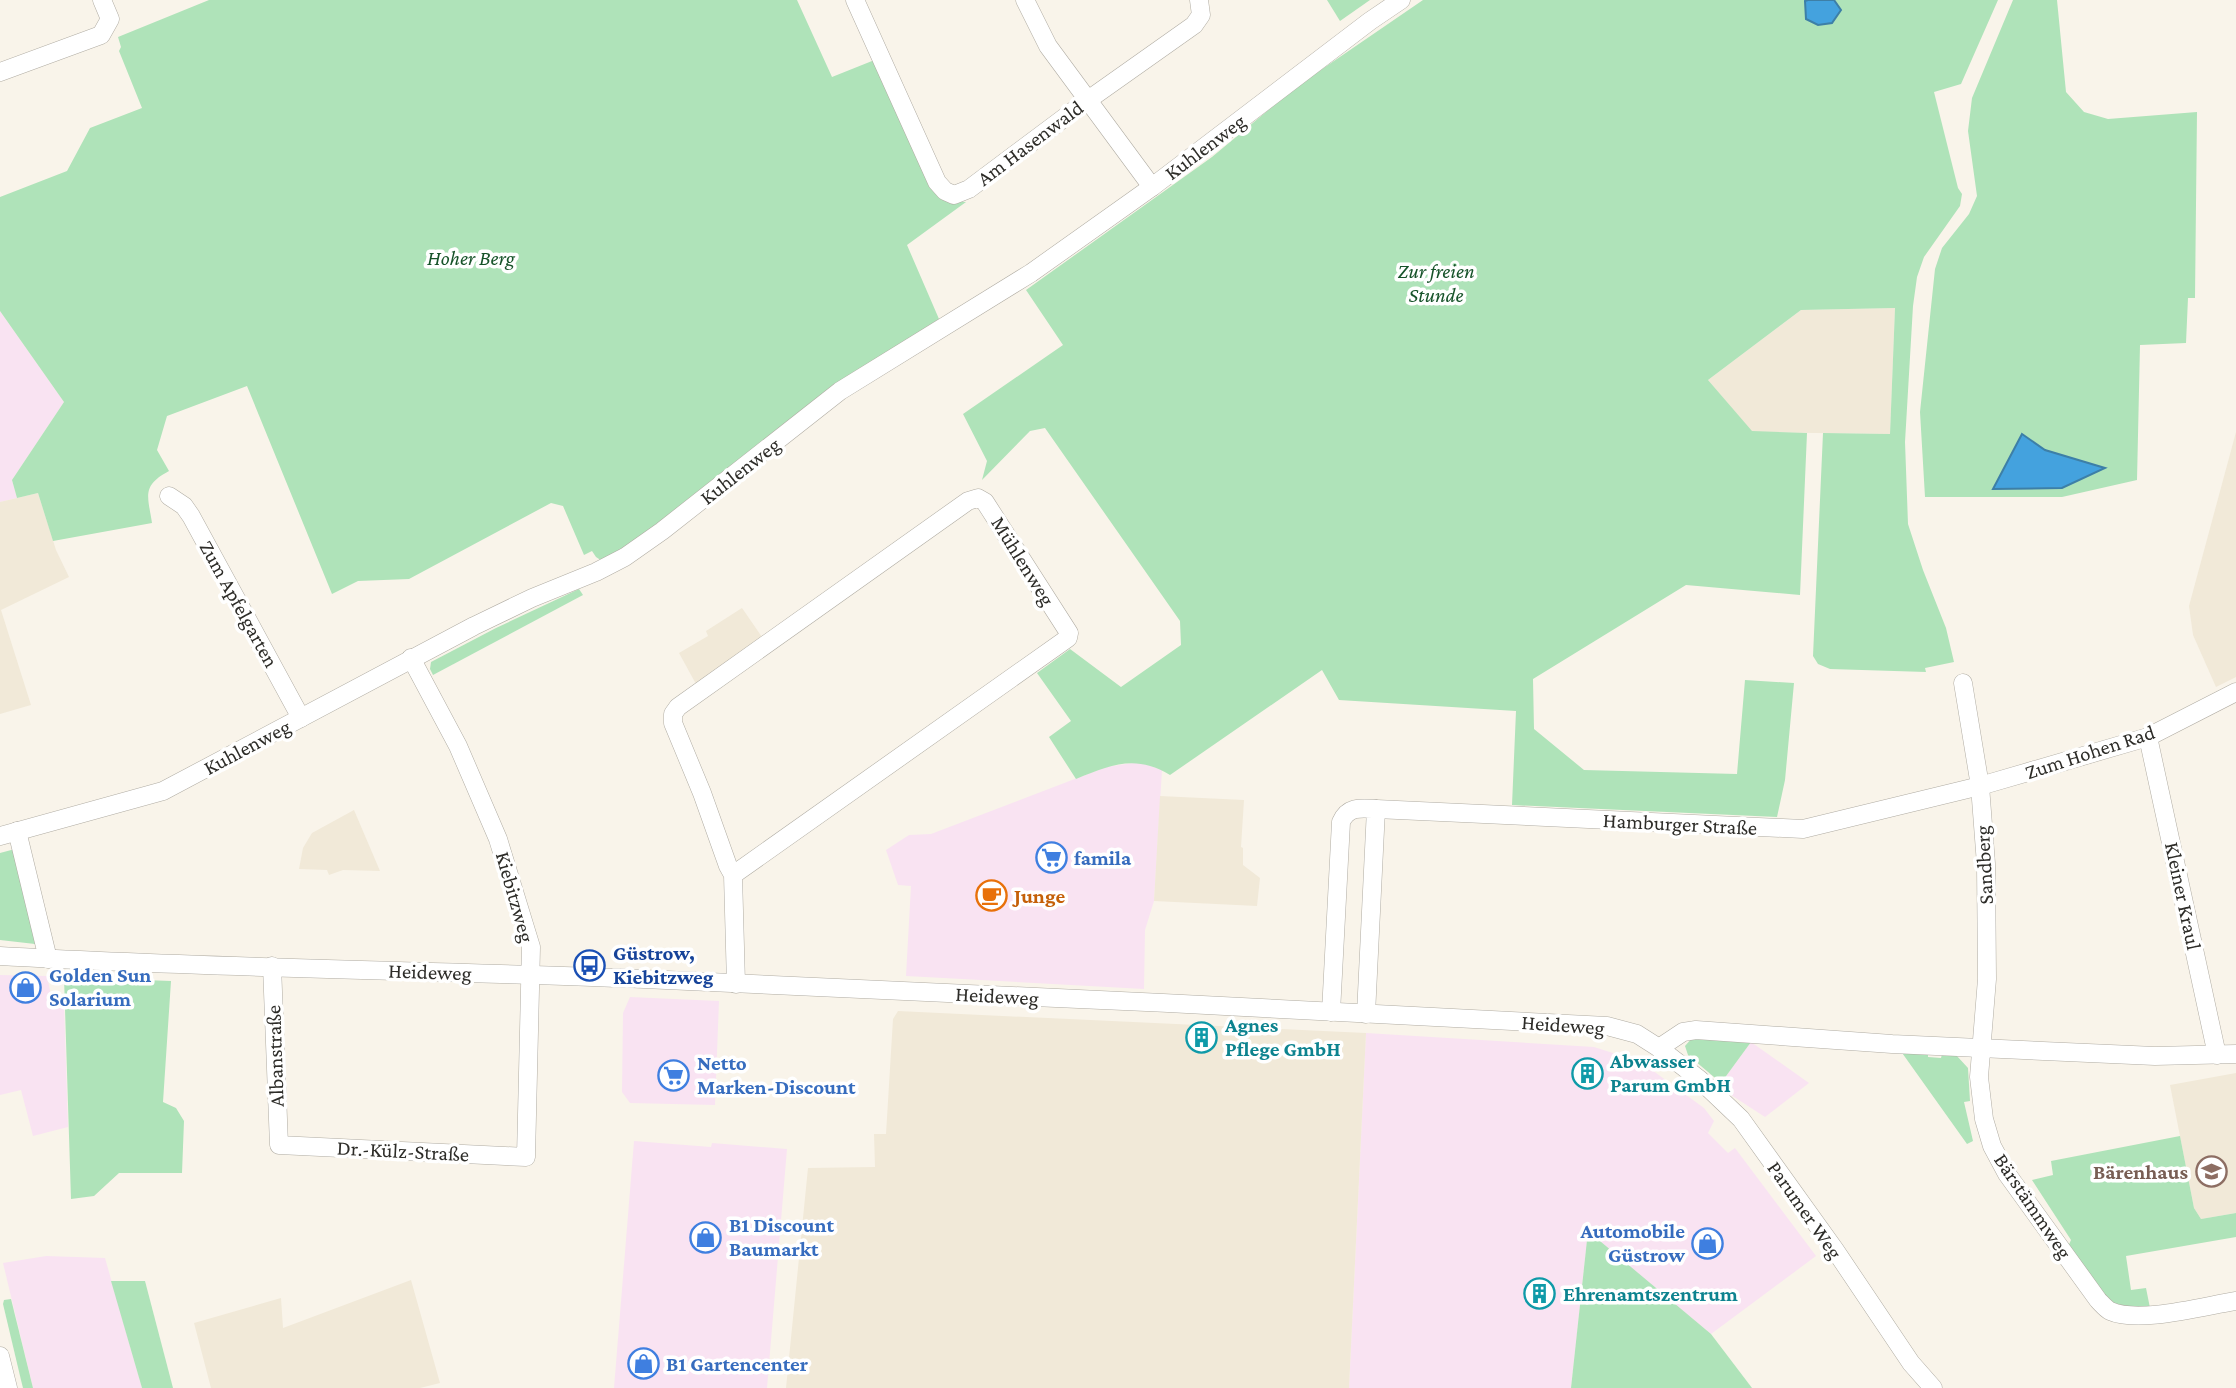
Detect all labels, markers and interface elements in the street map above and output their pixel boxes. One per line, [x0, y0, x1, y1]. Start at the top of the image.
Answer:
street label: Am Hasenwald [972, 95, 1088, 191]
street label: Kuhlenweg [1160, 109, 1250, 185]
park label: Hoher Berg [427, 246, 516, 270]
park label: Zur freien Stunde [1397, 259, 1475, 307]
street label: Kuhlenweg [695, 432, 785, 510]
street label: Mühlenweg [986, 512, 1060, 610]
street label: Zum Apfelgarten [194, 537, 284, 671]
street label: Kuhlenweg [200, 714, 294, 780]
street label: Zum Hohen Rad [2022, 720, 2158, 784]
street label: Hamburger Straße [1602, 808, 1758, 840]
street label: Sandberg [1970, 825, 1998, 905]
street label: Kleiner Kraul [2160, 840, 2206, 952]
supermarket icon: famila [1034, 841, 1068, 875]
place label: famila [1074, 846, 1132, 870]
street label: Kiebitzweg [491, 849, 539, 945]
cafe icon: Junge [974, 879, 1008, 913]
place label: Junge [1012, 884, 1065, 908]
place label: Güstrow, Kiebitzweg [613, 941, 714, 989]
bus stop icon: Güstrow, Kiebitzweg [573, 948, 607, 982]
street label: Heideweg [388, 959, 472, 985]
place label: Golden Sun Solarium [49, 963, 151, 1011]
shop icon: Golden Sun Solarium [9, 970, 43, 1004]
street label: Heideweg [955, 982, 1039, 1010]
street label: Albanstraße [261, 1005, 289, 1107]
street label: Heideweg [1521, 1010, 1605, 1040]
place label: Agnes Pflege GmbH [1224, 1013, 1341, 1061]
building icon: Agnes Pflege GmbH [1185, 1020, 1219, 1054]
place label: Abwasser Parum GmbH [1609, 1049, 1731, 1097]
place label: Netto Marken-Discount [697, 1051, 856, 1099]
building icon: Abwasser Parum GmbH [1570, 1056, 1604, 1090]
supermarket icon: Netto Marken-Discount [657, 1058, 691, 1092]
street label: Dr.-Külz-Straße [336, 1136, 470, 1166]
street label: Bärstämmweg [1989, 1149, 2077, 1263]
school or university icon: Bärenhaus [2194, 1155, 2228, 1189]
street label: Parumer Weg [1763, 1156, 1847, 1264]
place label: Bärenhaus [2093, 1160, 2188, 1184]
place label: B1 Discount Baumarkt [729, 1213, 835, 1261]
place label: Automobile Güstrow [1579, 1219, 1685, 1267]
shop icon: B1 Discount Baumarkt [689, 1220, 723, 1254]
shop icon: Automobile Güstrow [1691, 1226, 1725, 1260]
building icon: Ehrenamtszentrum [1523, 1277, 1557, 1311]
place label: Ehrenamtszentrum [1563, 1282, 1738, 1306]
shop icon: B1 Gartencenter [626, 1347, 660, 1381]
place label: B1 Gartencenter [666, 1352, 809, 1376]

